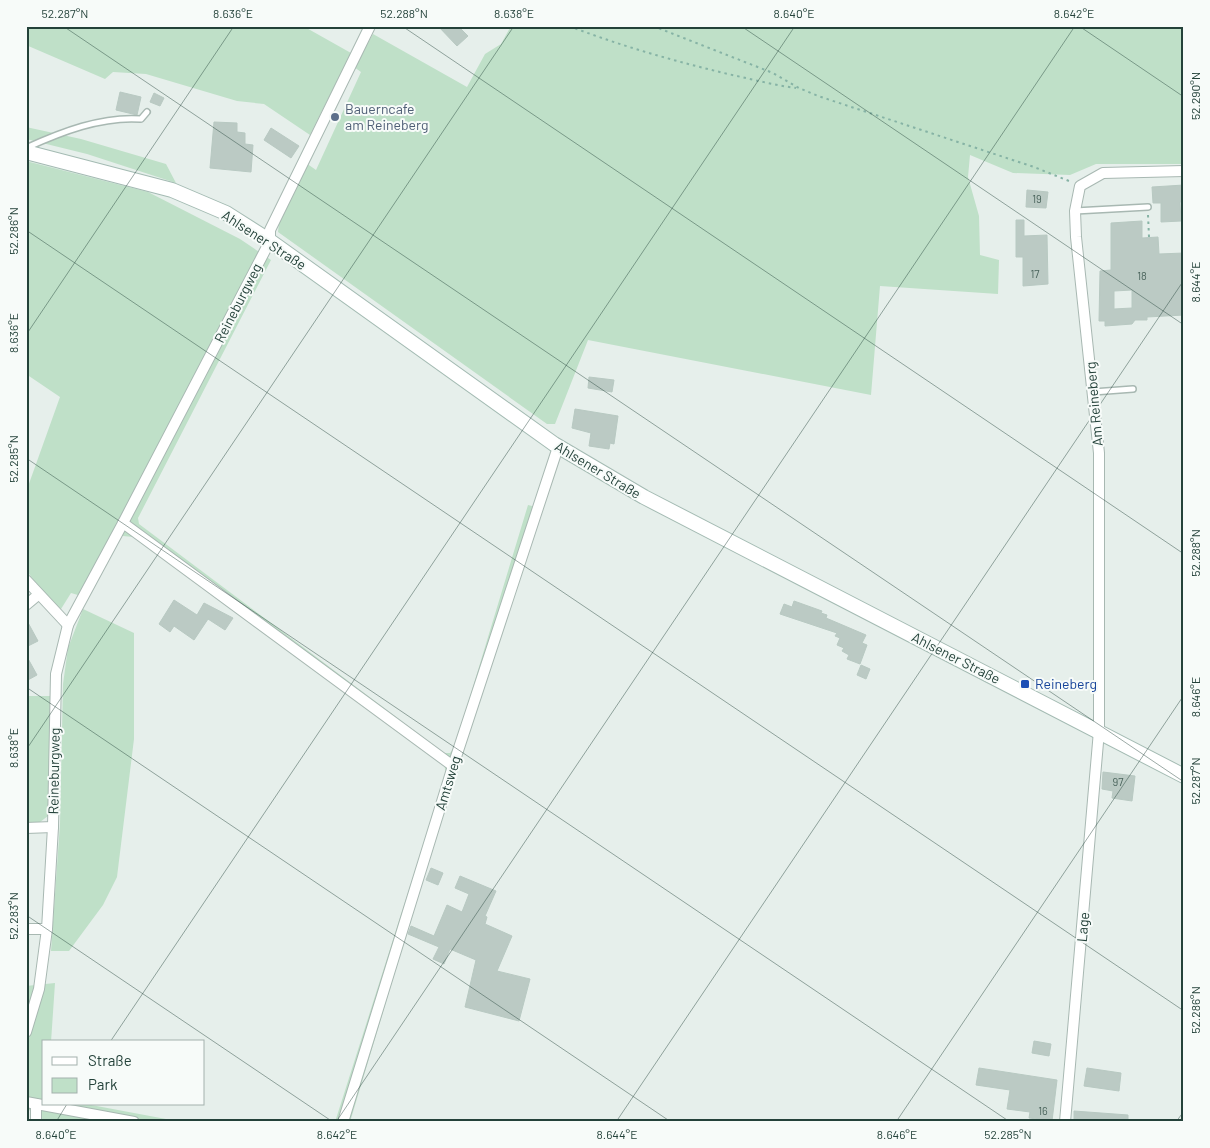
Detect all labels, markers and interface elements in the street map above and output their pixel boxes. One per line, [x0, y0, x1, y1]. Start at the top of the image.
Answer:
text: 52.287°N [42, 6, 88, 20]
text: 8.636°E [213, 6, 253, 20]
text: 52.288°N [380, 6, 428, 20]
text: 8.638°E [494, 6, 534, 20]
text: 8.640°E [774, 6, 815, 20]
text: 8.642°E [1054, 6, 1094, 20]
text: 52.290°N [1188, 72, 1202, 120]
place label: Bauerncafe am Reineberg [345, 100, 428, 133]
marker: Bauerncafe am Reineberg [329, 111, 341, 123]
house number: 19 [1032, 192, 1042, 205]
street label: Ahlsener Straße [219, 206, 310, 273]
text: 52.286°N [6, 207, 20, 255]
street label: Reineburgweg [210, 260, 265, 345]
text: 8.644°E [1188, 262, 1202, 302]
house number: 17 [1030, 267, 1040, 280]
house number: 18 [1137, 269, 1147, 282]
text: 8.636°E [6, 313, 20, 353]
street label: Am Reineberg [1081, 361, 1106, 447]
text: 52.285°N [6, 435, 20, 483]
street label: Ahlsener Straße [552, 437, 644, 502]
text: 52.288°N [1188, 529, 1202, 577]
street label: Ahlsener Straße [909, 628, 1003, 687]
place label: Reineberg [1035, 675, 1097, 692]
text: 8.646°E [1188, 677, 1202, 717]
marker: Reineberg [1019, 678, 1031, 690]
street label: Reineburgweg [44, 727, 63, 815]
text: 8.638°E [6, 728, 20, 768]
street label: Amtsweg [431, 753, 464, 812]
text: 52.287°N [1188, 758, 1202, 804]
house number: 97 [1113, 775, 1123, 788]
text: 52.283°N [6, 892, 20, 940]
street label: Lage [1073, 911, 1092, 943]
text: 52.286°N [1188, 986, 1202, 1034]
legend [42, 1040, 205, 1106]
text: Straße [88, 1051, 132, 1069]
text: Park [88, 1075, 118, 1093]
house number: 16 [1038, 1104, 1048, 1117]
text: 8.640°E [36, 1127, 77, 1141]
text: 8.642°E [317, 1127, 357, 1141]
text: 8.644°E [597, 1127, 637, 1141]
text: 8.646°E [877, 1127, 917, 1141]
text: 52.285°N [984, 1127, 1032, 1141]

